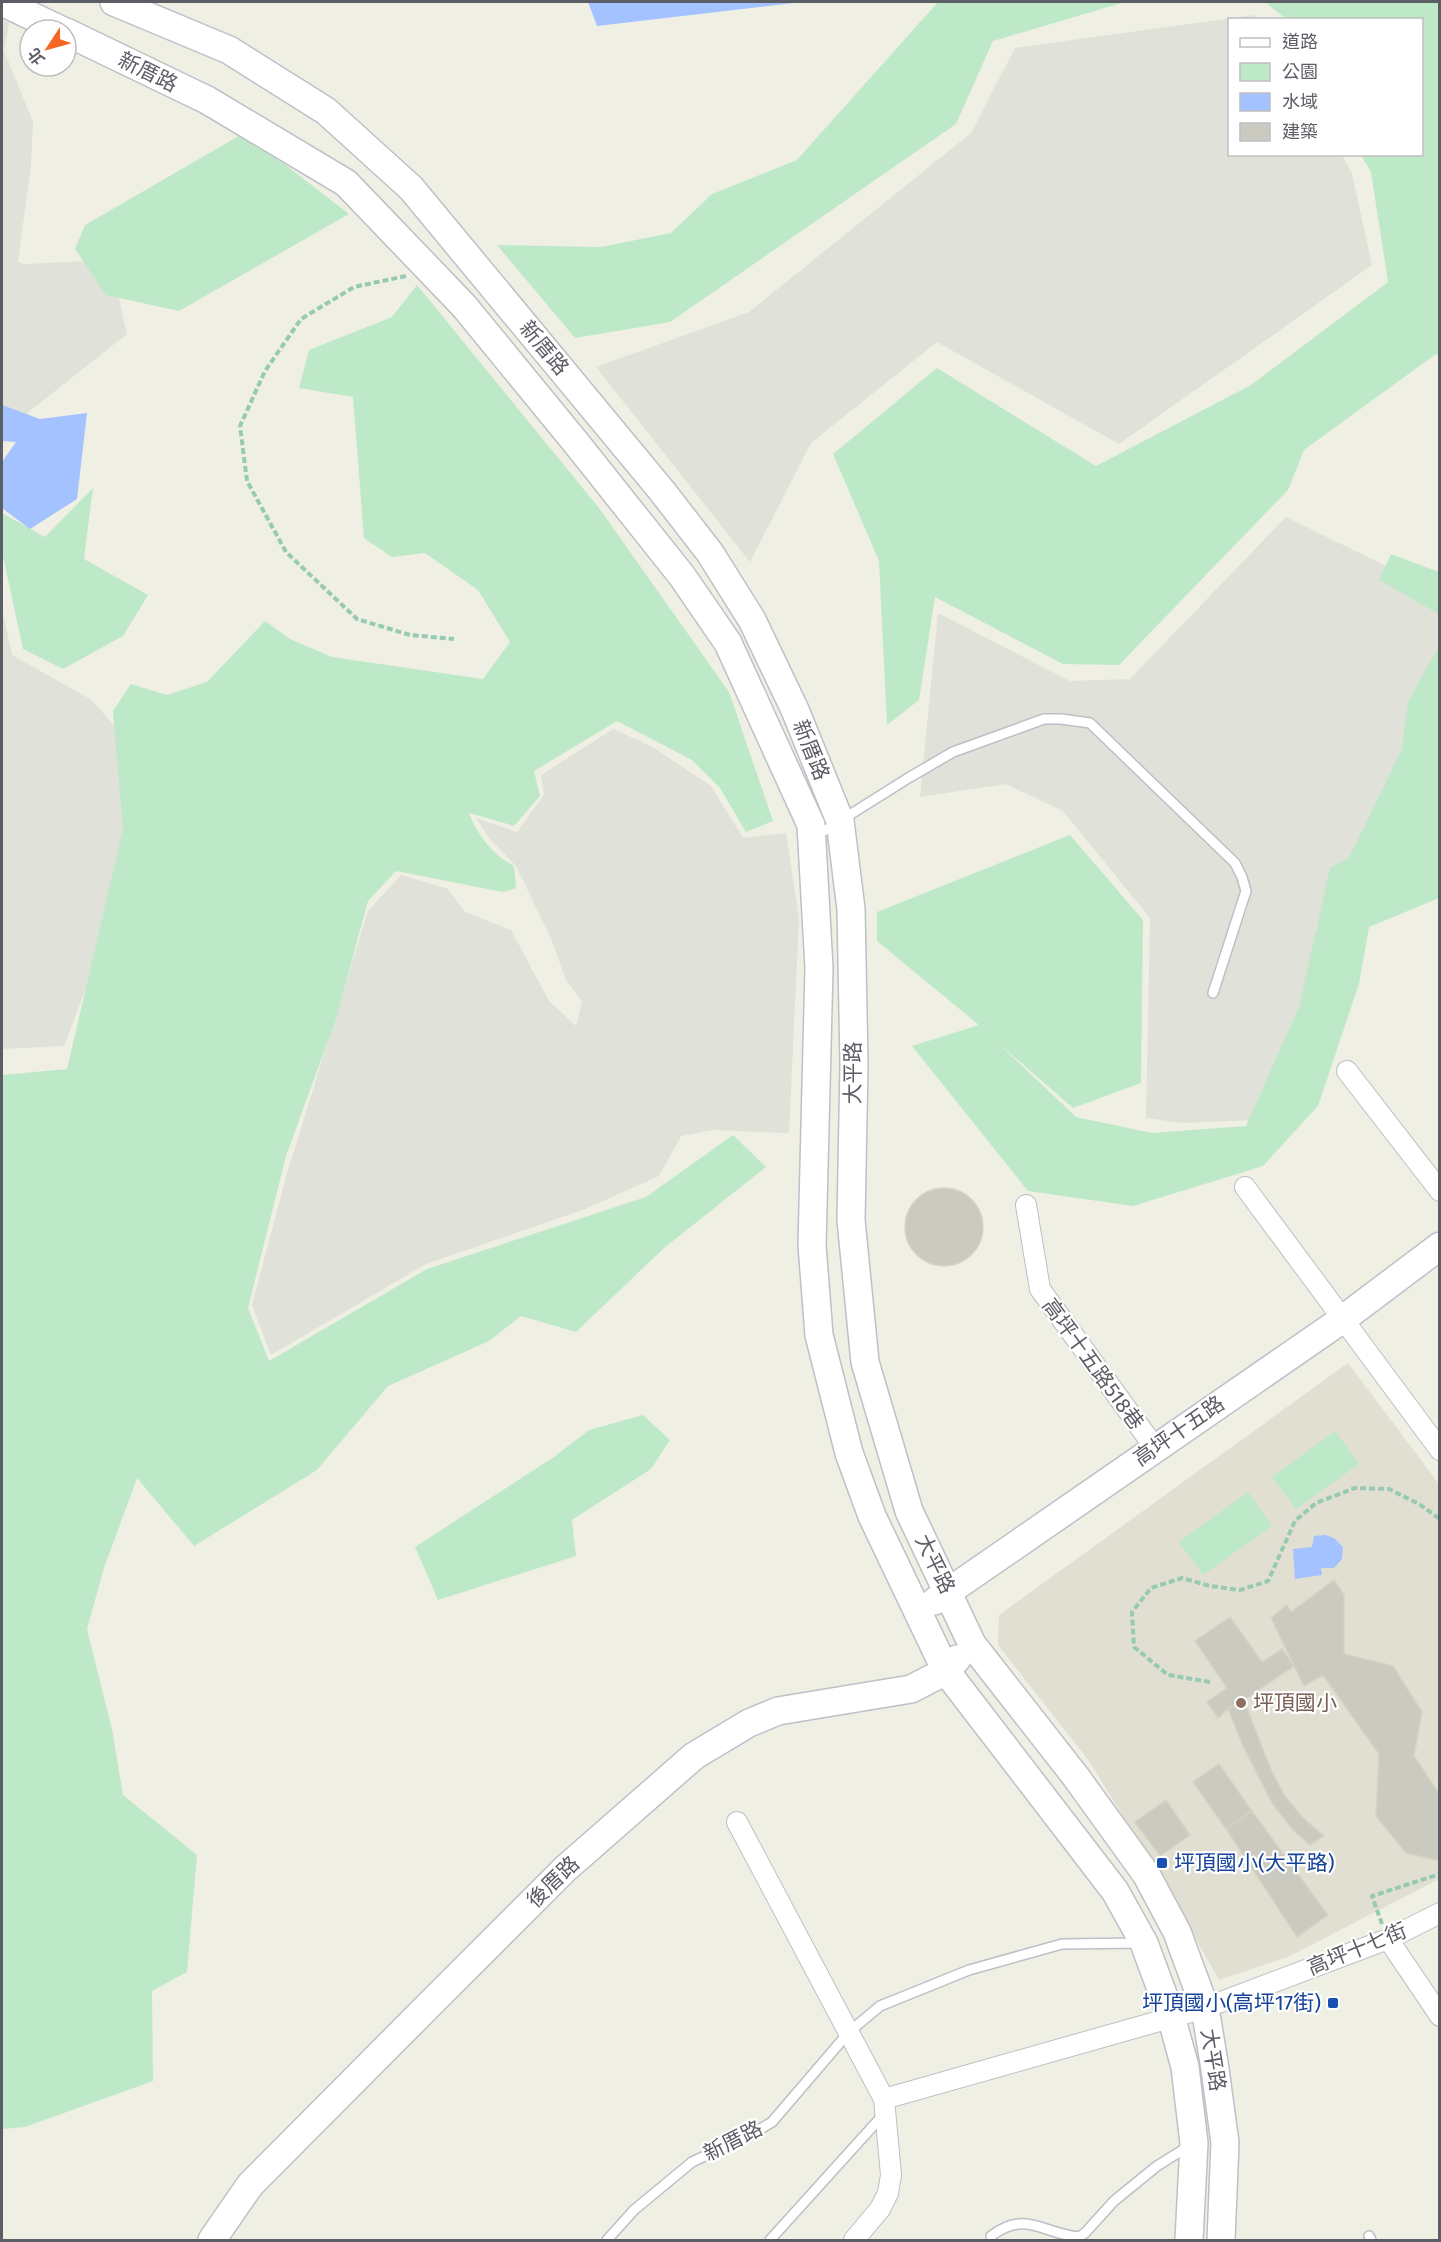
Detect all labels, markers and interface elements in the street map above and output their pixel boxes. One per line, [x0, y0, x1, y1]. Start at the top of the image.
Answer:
north arrow [18, 18, 78, 78]
legend [1228, 18, 1423, 156]
text: 道路 [1282, 31, 1318, 53]
text: 北 [24, 44, 49, 69]
street label: 新厝路 [114, 47, 182, 97]
text: 公園 [1282, 61, 1318, 83]
text: 水域 [1282, 91, 1318, 113]
text: 建築 [1282, 121, 1318, 143]
street label: 新厝路 [514, 316, 574, 380]
street label: 新厝路 [787, 716, 835, 784]
street label: 大平路 [840, 1042, 866, 1105]
street label: 高坪十五路518巷 [1037, 1293, 1149, 1435]
street label: 高坪十五路 [1129, 1390, 1229, 1472]
street label: 大平路 [910, 1530, 960, 1598]
place label: 坪頂國小 [1253, 1690, 1337, 1716]
marker: 坪頂國小 [1234, 1696, 1248, 1710]
place label: 坪頂國小(大平路) [1174, 1850, 1335, 1876]
street label: 後厝路 [521, 1851, 585, 1913]
marker: 坪頂國小(大平路) [1155, 1856, 1169, 1870]
street label: 高坪十七街 [1303, 1917, 1411, 1981]
place label: 坪頂國小(高坪17街) [1142, 1990, 1321, 2016]
marker: 坪頂國小(高坪17街) [1326, 1996, 1340, 2010]
street label: 大平路 [1195, 2027, 1231, 2093]
street label: 新厝路 [699, 2115, 767, 2167]

